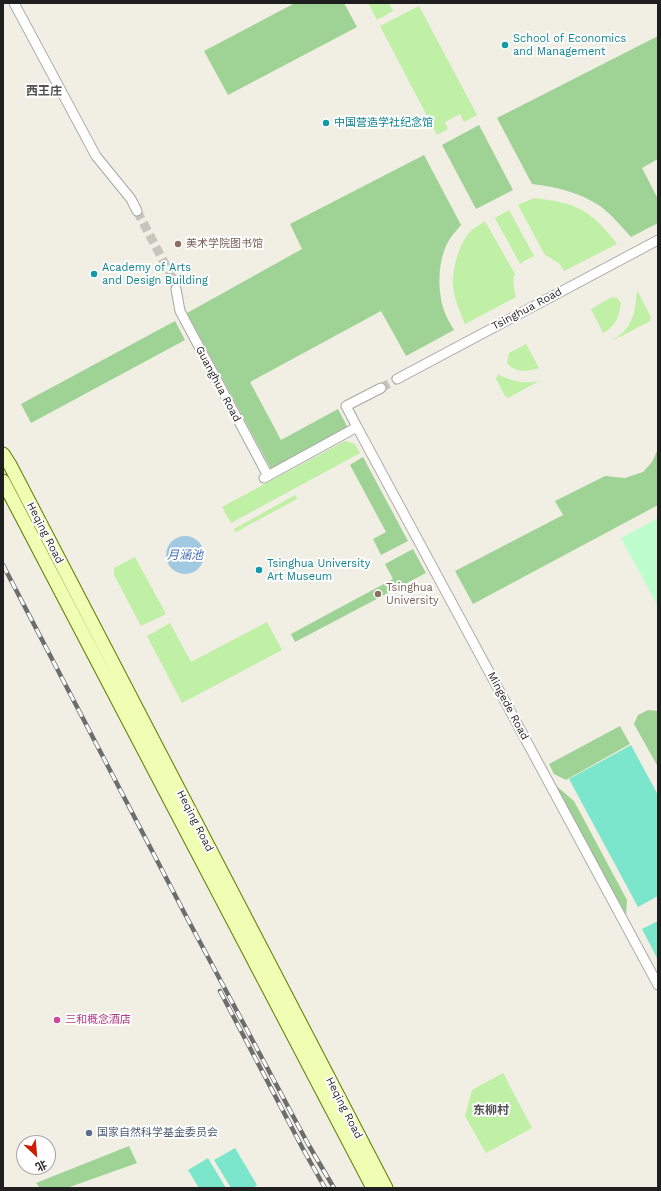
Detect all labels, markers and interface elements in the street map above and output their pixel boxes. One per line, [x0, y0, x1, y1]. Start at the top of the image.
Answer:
place label: School of Economics and Management [513, 32, 626, 58]
marker: School of Economics and Management [500, 40, 510, 50]
district label: 西王庄 [26, 84, 62, 98]
place label: 中国营造学社纪念馆 [334, 116, 433, 130]
marker: 中国营造学社纪念馆 [321, 118, 331, 128]
place label: 美术学院图书馆 [186, 237, 263, 251]
marker: 美术学院图书馆 [173, 239, 183, 249]
place label: Academy of Arts and Design Building [102, 261, 208, 287]
marker: Academy of Arts and Design Building [89, 269, 99, 279]
street label: Tsinghua Road [490, 285, 564, 333]
street label: Guanghua Road [192, 344, 244, 424]
street label: Heqing Road [24, 500, 66, 566]
water label: 月涵池 [167, 548, 203, 562]
place label: Tsinghua University Art Museum [267, 557, 370, 583]
marker: Tsinghua University Art Museum [254, 565, 264, 575]
place label: Tsinghua University [386, 581, 439, 607]
marker: Tsinghua University [373, 589, 383, 599]
street label: Mingede Road [485, 670, 531, 742]
street label: Heqing Road [174, 788, 216, 854]
place label: 三和概念酒店 [65, 1013, 131, 1027]
marker: 三和概念酒店 [52, 1015, 62, 1025]
street label: Heqing Road [323, 1075, 365, 1141]
district label: 东柳村 [473, 1103, 509, 1117]
place label: 国家自然科学基金委员会 [97, 1126, 218, 1140]
marker: 国家自然科学基金委员会 [84, 1128, 94, 1138]
north arrow [16, 1135, 56, 1175]
text: 北 [33, 1157, 49, 1174]

